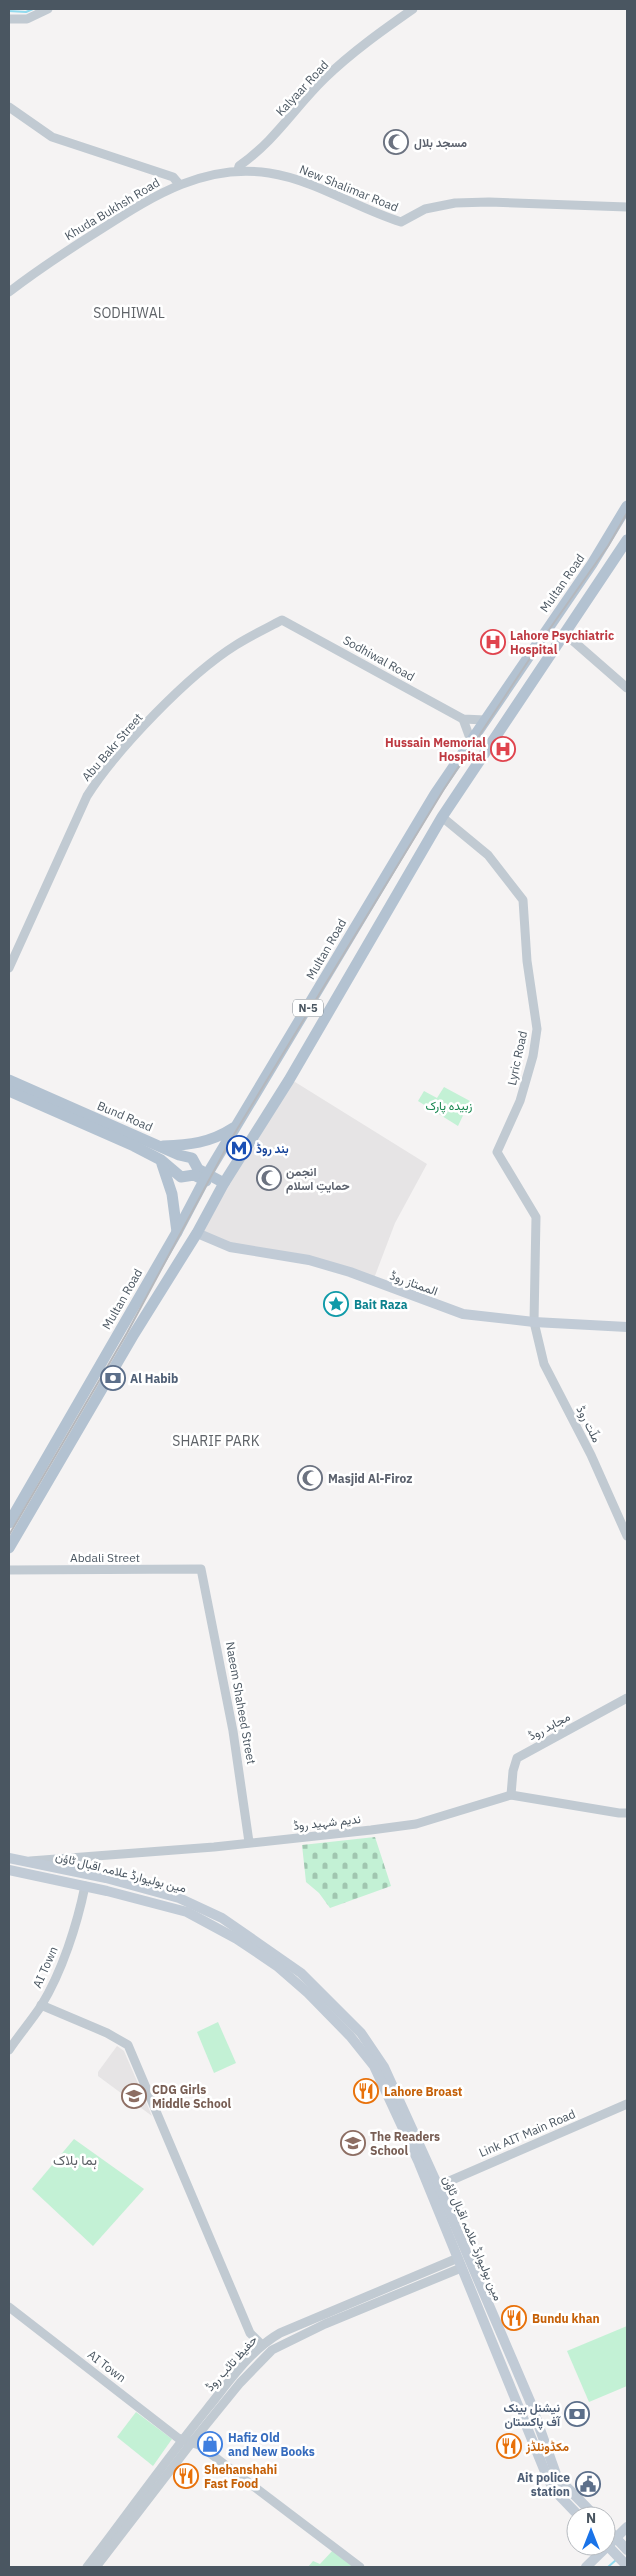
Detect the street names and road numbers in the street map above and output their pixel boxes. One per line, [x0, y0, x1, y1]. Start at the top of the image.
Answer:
street label: Kalyaar Road [272, 57, 332, 119]
street label: New Shalimar Road [297, 161, 401, 215]
street label: Khuda Bukhsh Road [62, 175, 162, 243]
street label: Multan Road [536, 551, 588, 615]
street label: Sodhiwal Road [341, 632, 417, 684]
street label: Abu Bakr Street [78, 710, 146, 784]
street label: Multan Road [303, 916, 349, 982]
road number: N-5 [293, 1000, 323, 1016]
street label: Lyric Road [504, 1029, 530, 1087]
street label: Bund Road [95, 1098, 155, 1134]
street label: Multan Road [99, 1266, 145, 1332]
street label: الممتاز روڈ [388, 1267, 440, 1299]
street label: ملّت روڈ [573, 1403, 605, 1445]
street label: Abdali Street [70, 1550, 140, 1565]
street label: Naeem Shaheed Street [223, 1641, 259, 1765]
street label: مجاہد روڈ [525, 1709, 573, 1744]
street label: ندیم شہید روڈ [292, 1811, 362, 1834]
street label: مین بولیوارڈ علامہ اقبال ٹاؤن [54, 1848, 188, 1897]
street label: AI Town [29, 1944, 61, 1990]
street label: Link AIT Main Road [476, 2106, 578, 2160]
street label: مین بولیوارڈ علامہ اقبال ٹاؤن [439, 2173, 506, 2303]
street label: حفیظ تائب روڈ [202, 2332, 261, 2395]
street label: AI Town [85, 2347, 129, 2385]

